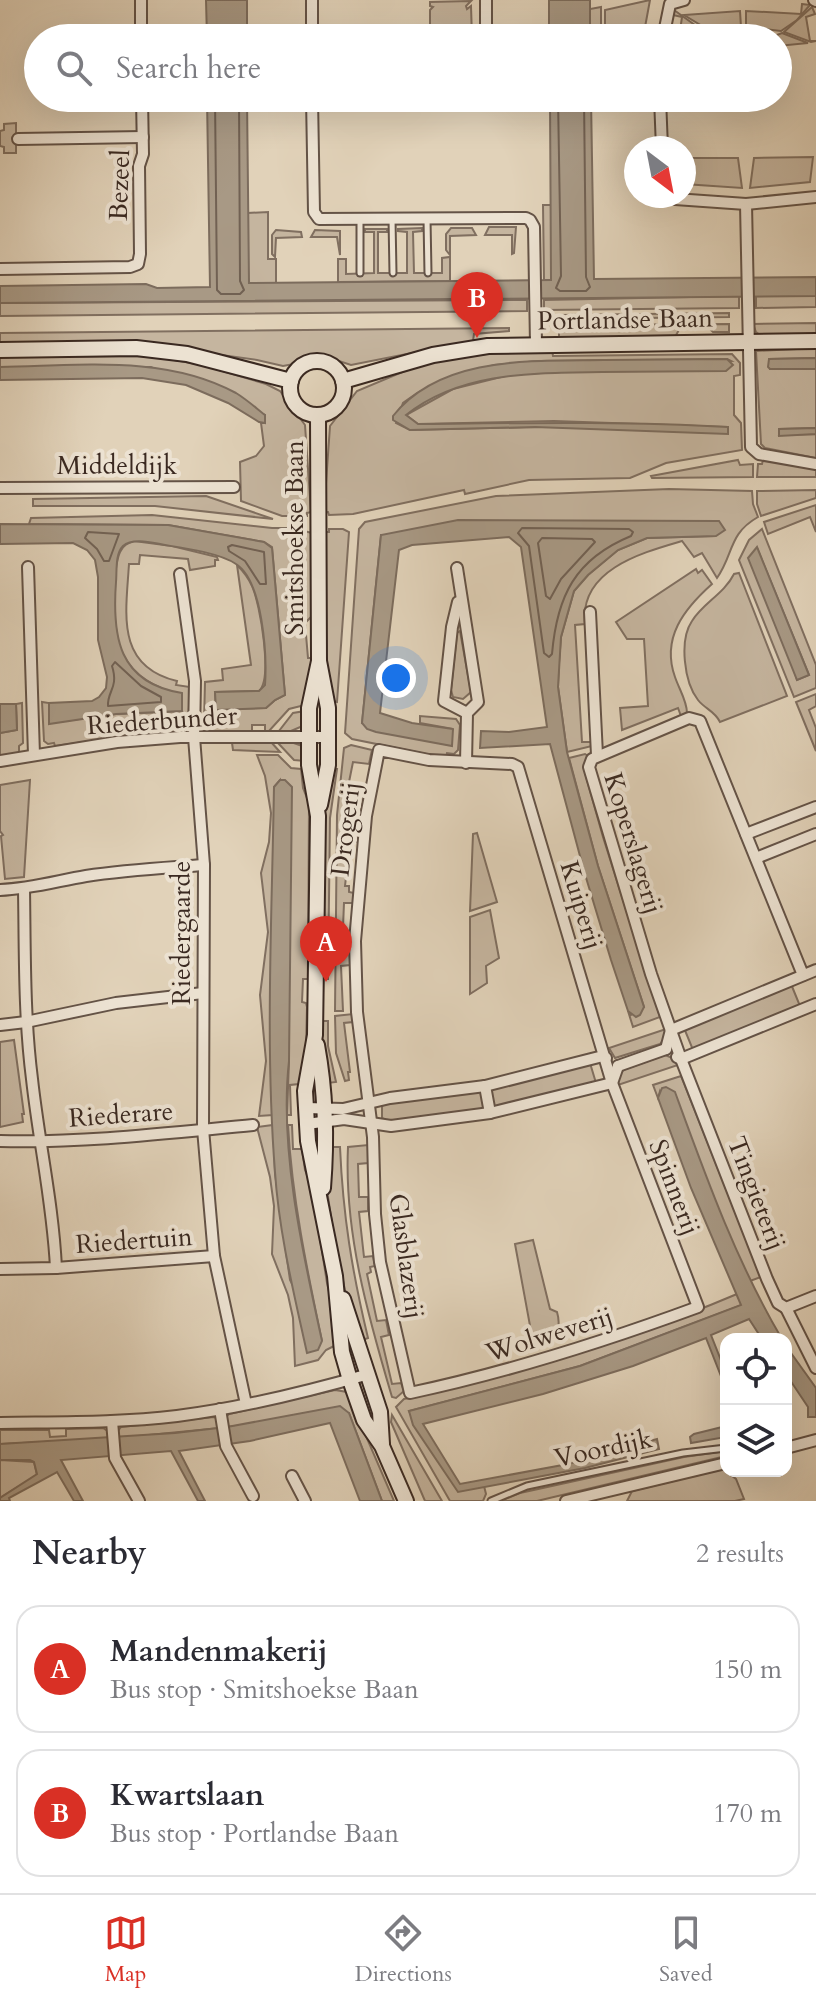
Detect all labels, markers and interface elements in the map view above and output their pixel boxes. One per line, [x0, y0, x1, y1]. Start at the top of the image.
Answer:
search box [24, 24, 792, 112]
icon: search [52, 46, 96, 90]
text: Search here [116, 48, 261, 89]
north arrow [624, 136, 696, 208]
street label: Bezeel [101, 148, 138, 221]
pin: B [451, 272, 503, 338]
street label: Portlandse Baan [537, 300, 714, 339]
street label: Smitshoekse Baan [277, 440, 312, 636]
street label: Middeldijk [57, 448, 177, 483]
your location [376, 658, 416, 698]
street label: Riederbunder [86, 698, 239, 743]
street label: Koperslagerij [596, 768, 672, 918]
street label: Drogerij [322, 780, 369, 878]
street label: Kuiperij [552, 857, 612, 954]
street label: Riedergaarde [164, 861, 199, 1005]
pin: A [300, 916, 352, 982]
street label: Riederare [68, 1093, 175, 1136]
street label: Tingieterij [719, 1131, 794, 1255]
street label: Spinnerij [640, 1134, 709, 1240]
street label: Glasblazerij [380, 1191, 433, 1321]
street label: Riedertuin [75, 1219, 194, 1262]
street label: Wolweverij [480, 1299, 617, 1371]
map controls [720, 1333, 792, 1477]
button: locate [720, 1333, 792, 1405]
button: layers [720, 1405, 792, 1477]
street label: Voordijk [551, 1421, 655, 1476]
text: Nearby [32, 1530, 147, 1576]
text: 2 results [696, 1536, 784, 1571]
text: Mandenmakerij [110, 1631, 327, 1672]
text: A [50, 1652, 70, 1687]
text: 150 m [713, 1652, 782, 1687]
text: Bus stop · Smitshoekse Baan [110, 1672, 419, 1707]
text: Kwartslaan [110, 1775, 264, 1816]
text: B [51, 1796, 69, 1831]
text: 170 m [713, 1796, 782, 1831]
text: Bus stop · Portlandse Baan [110, 1816, 399, 1851]
tab: Map [104, 1911, 148, 1989]
tab: Directions [355, 1911, 452, 1989]
tab: Saved [659, 1911, 712, 1989]

